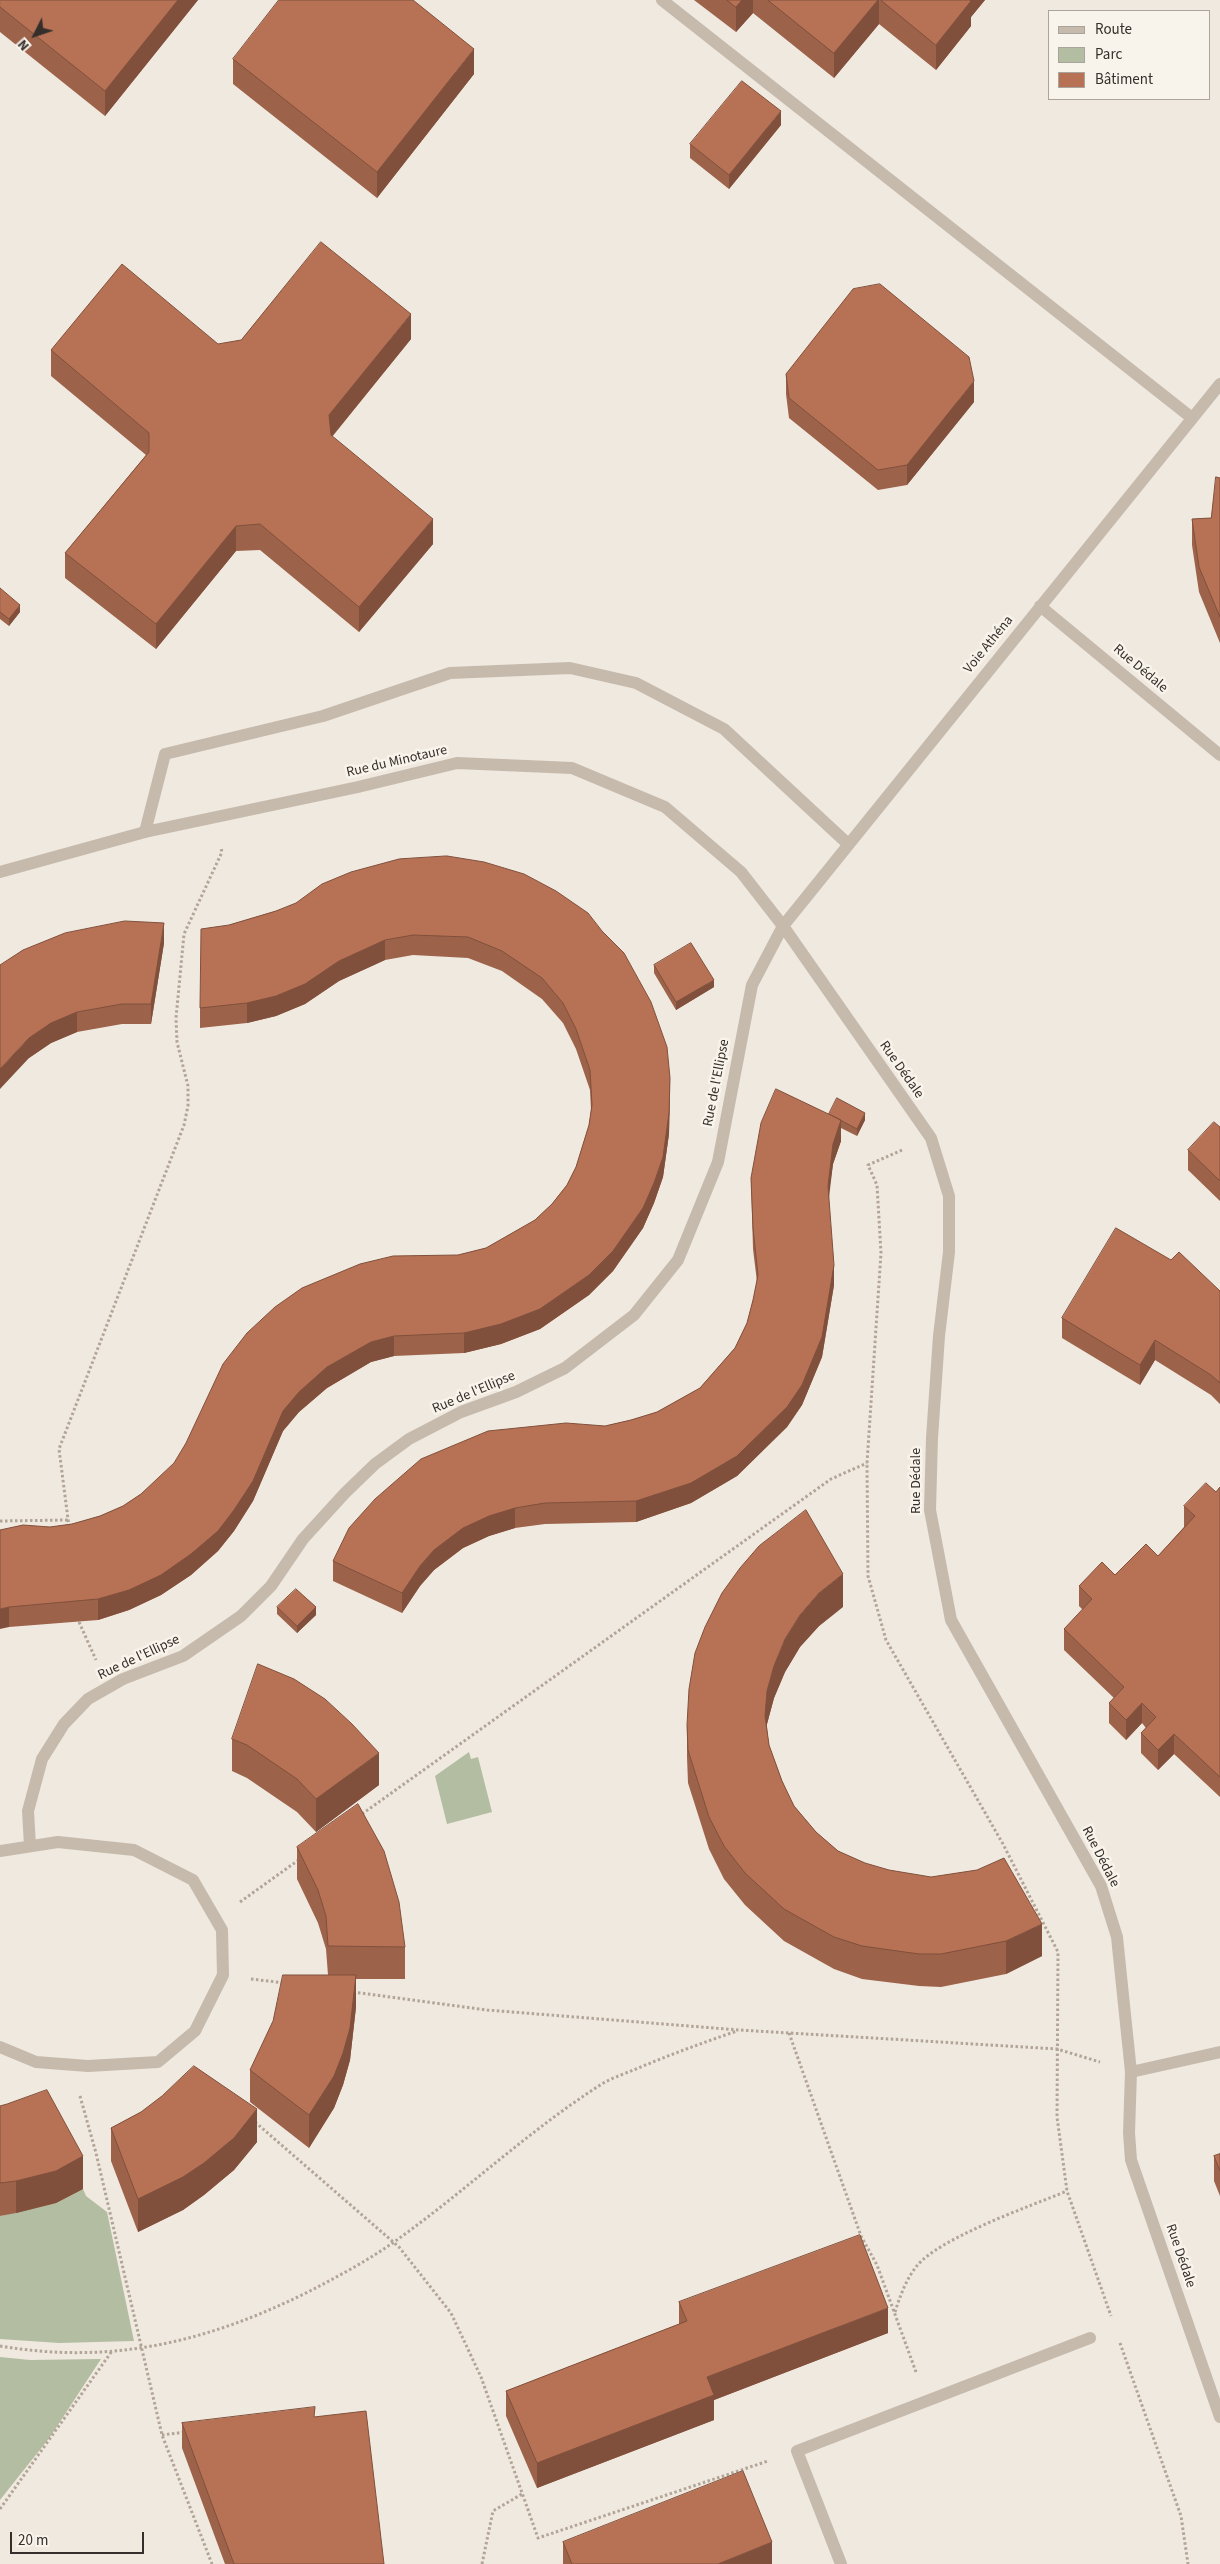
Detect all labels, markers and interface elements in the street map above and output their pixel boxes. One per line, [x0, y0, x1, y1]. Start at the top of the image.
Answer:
north arrow [10, 10, 60, 60]
legend [1048, 10, 1210, 100]
text: Route [1095, 19, 1132, 40]
text: N [13, 35, 34, 55]
text: Parc [1095, 44, 1122, 65]
text: Bâtiment [1095, 69, 1153, 90]
street label: Voie Athéna [961, 613, 1017, 677]
street label: Rue Dédale [1109, 641, 1171, 697]
street label: Rue du Minotaure [345, 742, 449, 782]
street label: Rue de l'Ellipse [700, 1038, 734, 1128]
street label: Rue Dédale [875, 1038, 927, 1102]
street label: Rue de l'Ellipse [430, 1368, 518, 1418]
street label: Rue Dédale [909, 1448, 925, 1514]
street label: Rue de l'Ellipse [95, 1632, 183, 1684]
street label: Rue Dédale [1077, 1824, 1123, 1890]
street label: Rue Dédale [1161, 2222, 1199, 2290]
scale bar [12, 2522, 146, 2554]
text: 20 m [18, 2530, 48, 2551]

